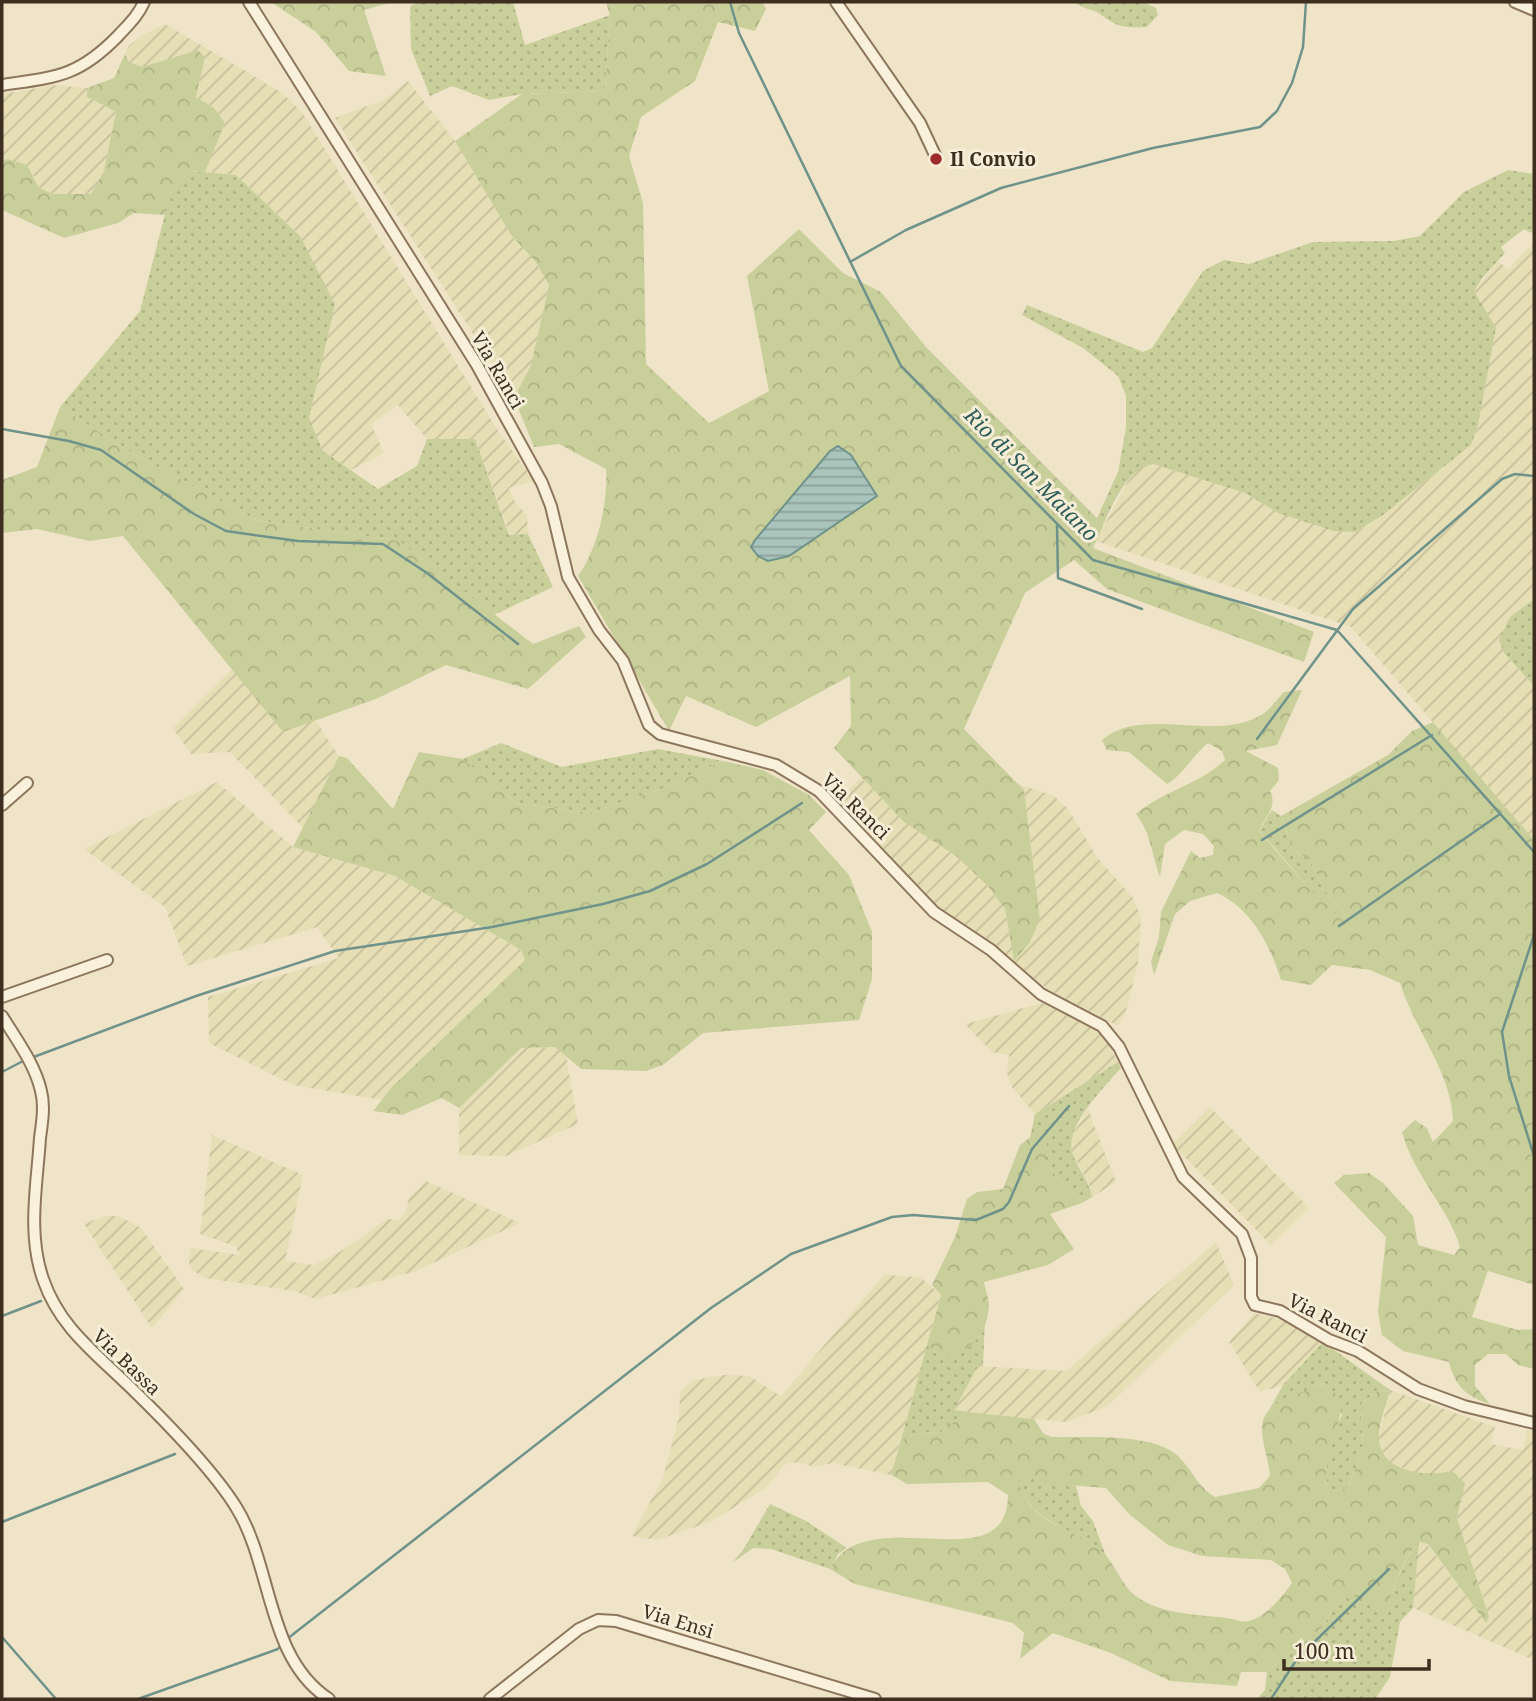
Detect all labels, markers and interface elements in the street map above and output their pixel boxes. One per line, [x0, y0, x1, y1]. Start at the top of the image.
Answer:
place label: Il Convio [950, 146, 1036, 172]
marker: Il Convio [928, 151, 944, 167]
street label: Via Ranci [465, 327, 531, 413]
water label: Rio di San Maiano [958, 401, 1105, 547]
street label: Via Ranci [816, 767, 896, 845]
street label: Via Ranci [1284, 1287, 1372, 1349]
street label: Via Bassa [87, 1323, 167, 1401]
street label: Via Ensi [639, 1598, 717, 1644]
scale bar [1284, 1628, 1429, 1672]
text: 100 m [1294, 1637, 1355, 1665]

